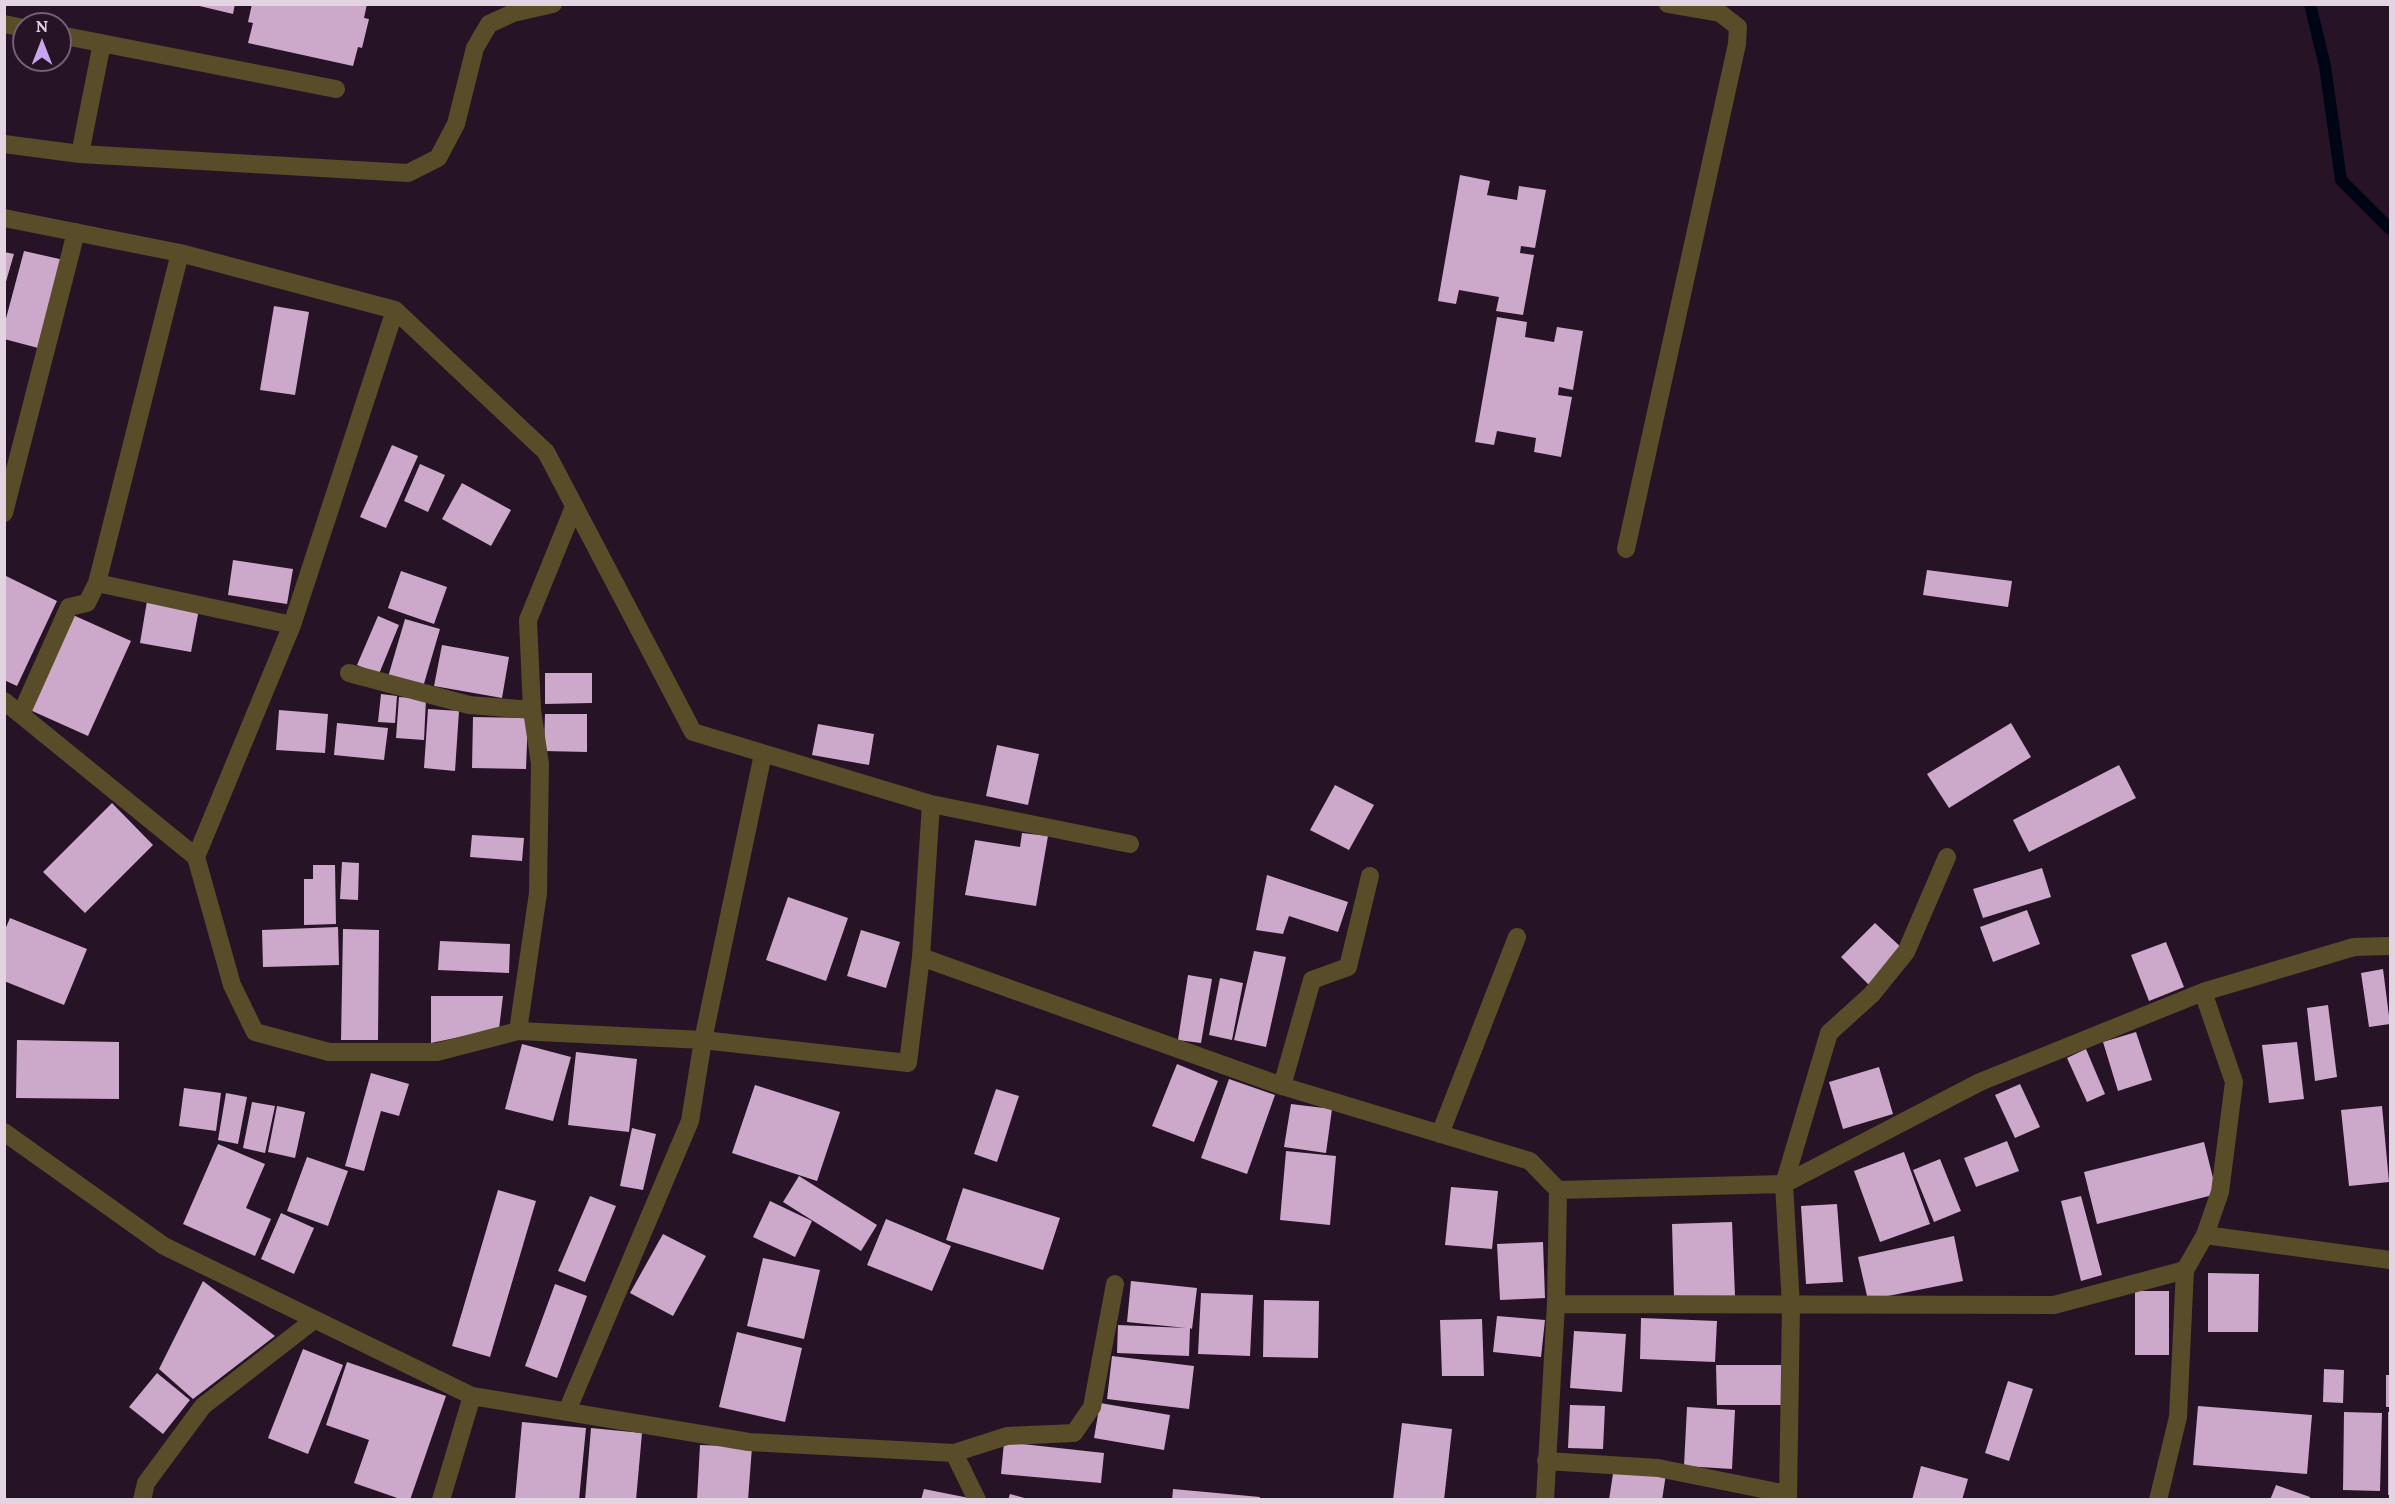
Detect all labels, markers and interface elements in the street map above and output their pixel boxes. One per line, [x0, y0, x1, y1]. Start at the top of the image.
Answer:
north arrow [12, 12, 72, 72]
text: N [36, 16, 48, 36]

